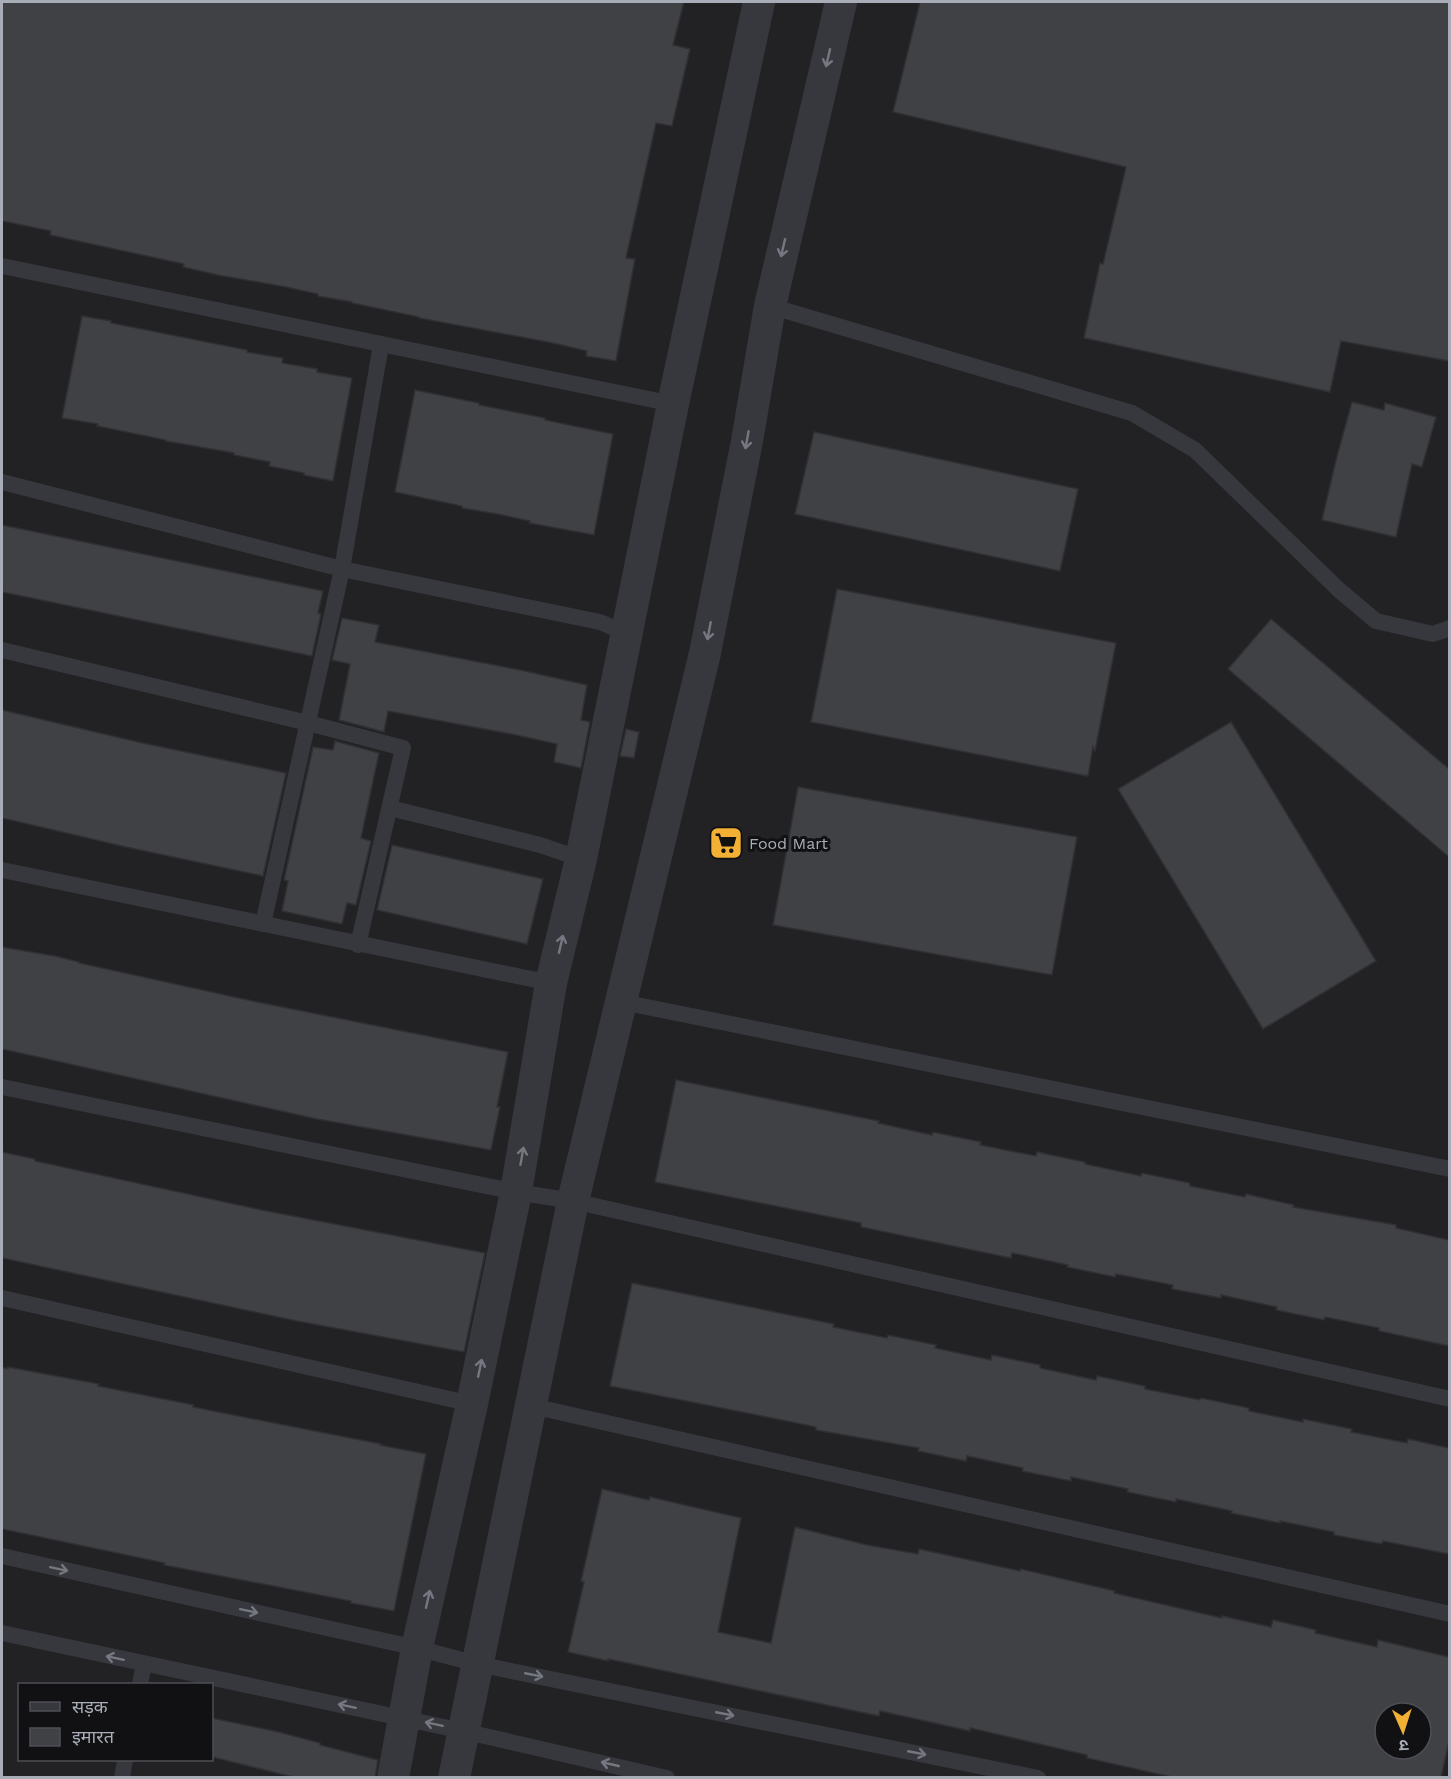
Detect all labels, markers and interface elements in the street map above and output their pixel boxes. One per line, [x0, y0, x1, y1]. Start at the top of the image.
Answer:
one-way arrow [821, 49, 833, 68]
one-way arrow [777, 238, 788, 257]
one-way arrow [741, 429, 752, 449]
one-way arrow [703, 621, 714, 640]
supermarket icon: Food Mart [708, 825, 744, 861]
place label: Food Mart [749, 834, 828, 853]
one-way arrow [555, 934, 567, 953]
one-way arrow [516, 1147, 527, 1166]
one-way arrow [474, 1359, 486, 1378]
one-way arrow [49, 1563, 68, 1575]
one-way arrow [423, 1590, 435, 1609]
one-way arrow [239, 1606, 258, 1617]
one-way arrow [106, 1651, 125, 1663]
one-way arrow [525, 1670, 544, 1682]
legend [18, 1683, 213, 1761]
text: सड़क [72, 1696, 109, 1717]
one-way arrow [338, 1700, 357, 1711]
north arrow [1373, 1701, 1433, 1761]
one-way arrow [715, 1709, 735, 1720]
one-way arrow [424, 1718, 443, 1730]
text: इमारत [72, 1726, 115, 1747]
text: उ [1398, 1736, 1409, 1755]
one-way arrow [906, 1748, 926, 1759]
one-way arrow [601, 1758, 620, 1770]

